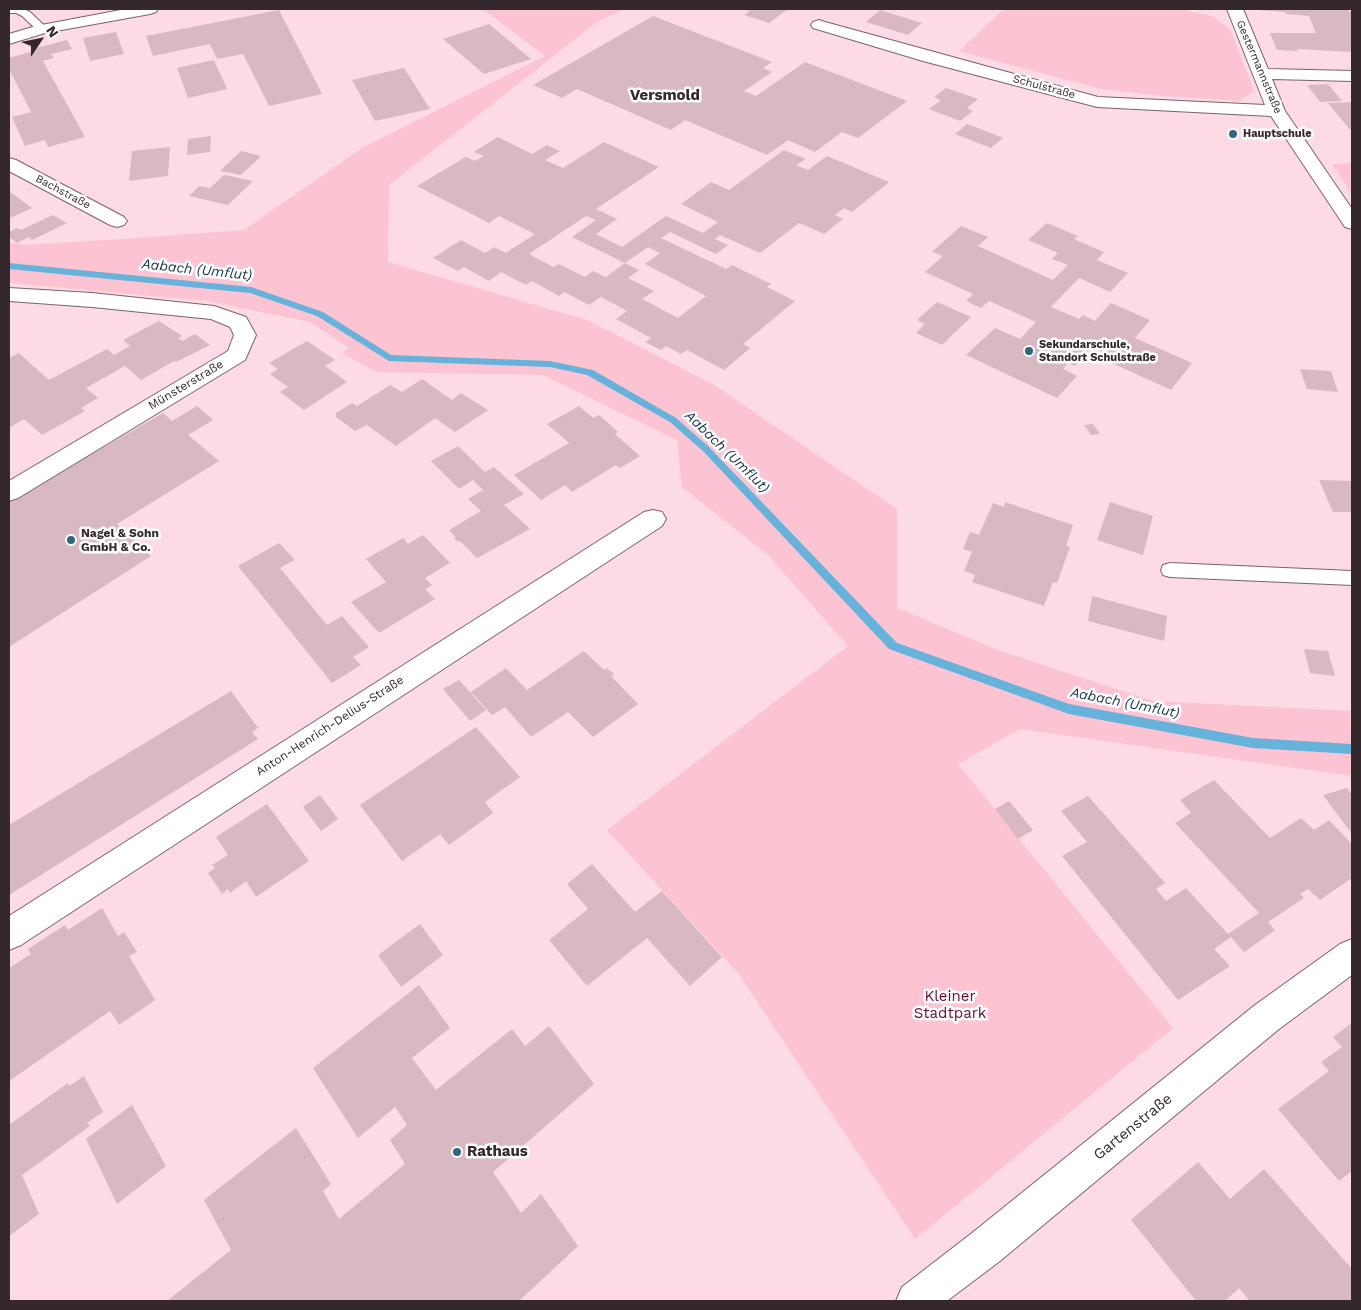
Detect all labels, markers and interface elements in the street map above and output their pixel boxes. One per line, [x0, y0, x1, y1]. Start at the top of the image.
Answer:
north arrow [15, 15, 65, 65]
street label: Gestermannstraße [1233, 18, 1285, 116]
text: N [43, 23, 62, 40]
street label: Schulstraße [1011, 72, 1077, 102]
district label: Versmold [630, 87, 700, 105]
place label: Hauptschule [1243, 127, 1312, 141]
marker: Hauptschule [1227, 128, 1239, 140]
street label: Bachstraße [33, 172, 93, 212]
water label: Aabach (Umflut) [141, 256, 253, 284]
place label: Sekundarschule, Standort Schulstraße [1039, 338, 1156, 364]
marker: Sekundarschule, Standort Schulstraße [1023, 345, 1035, 357]
street label: Münsterstraße [146, 357, 226, 413]
water label: Aabach (Umflut) [681, 408, 773, 496]
place label: Nagel & Sohn GmbH & Co. [81, 526, 159, 554]
marker: Nagel & Sohn GmbH & Co. [65, 534, 77, 546]
street label: Anton-Henrich-Delius-Straße [254, 673, 406, 779]
water label: Aabach (Umflut) [1069, 684, 1181, 722]
park label: Kleiner Stadtpark [914, 988, 986, 1023]
street label: Gartenstraße [1090, 1090, 1176, 1164]
place label: Rathaus [467, 1143, 528, 1161]
marker: Rathaus [451, 1146, 463, 1158]

